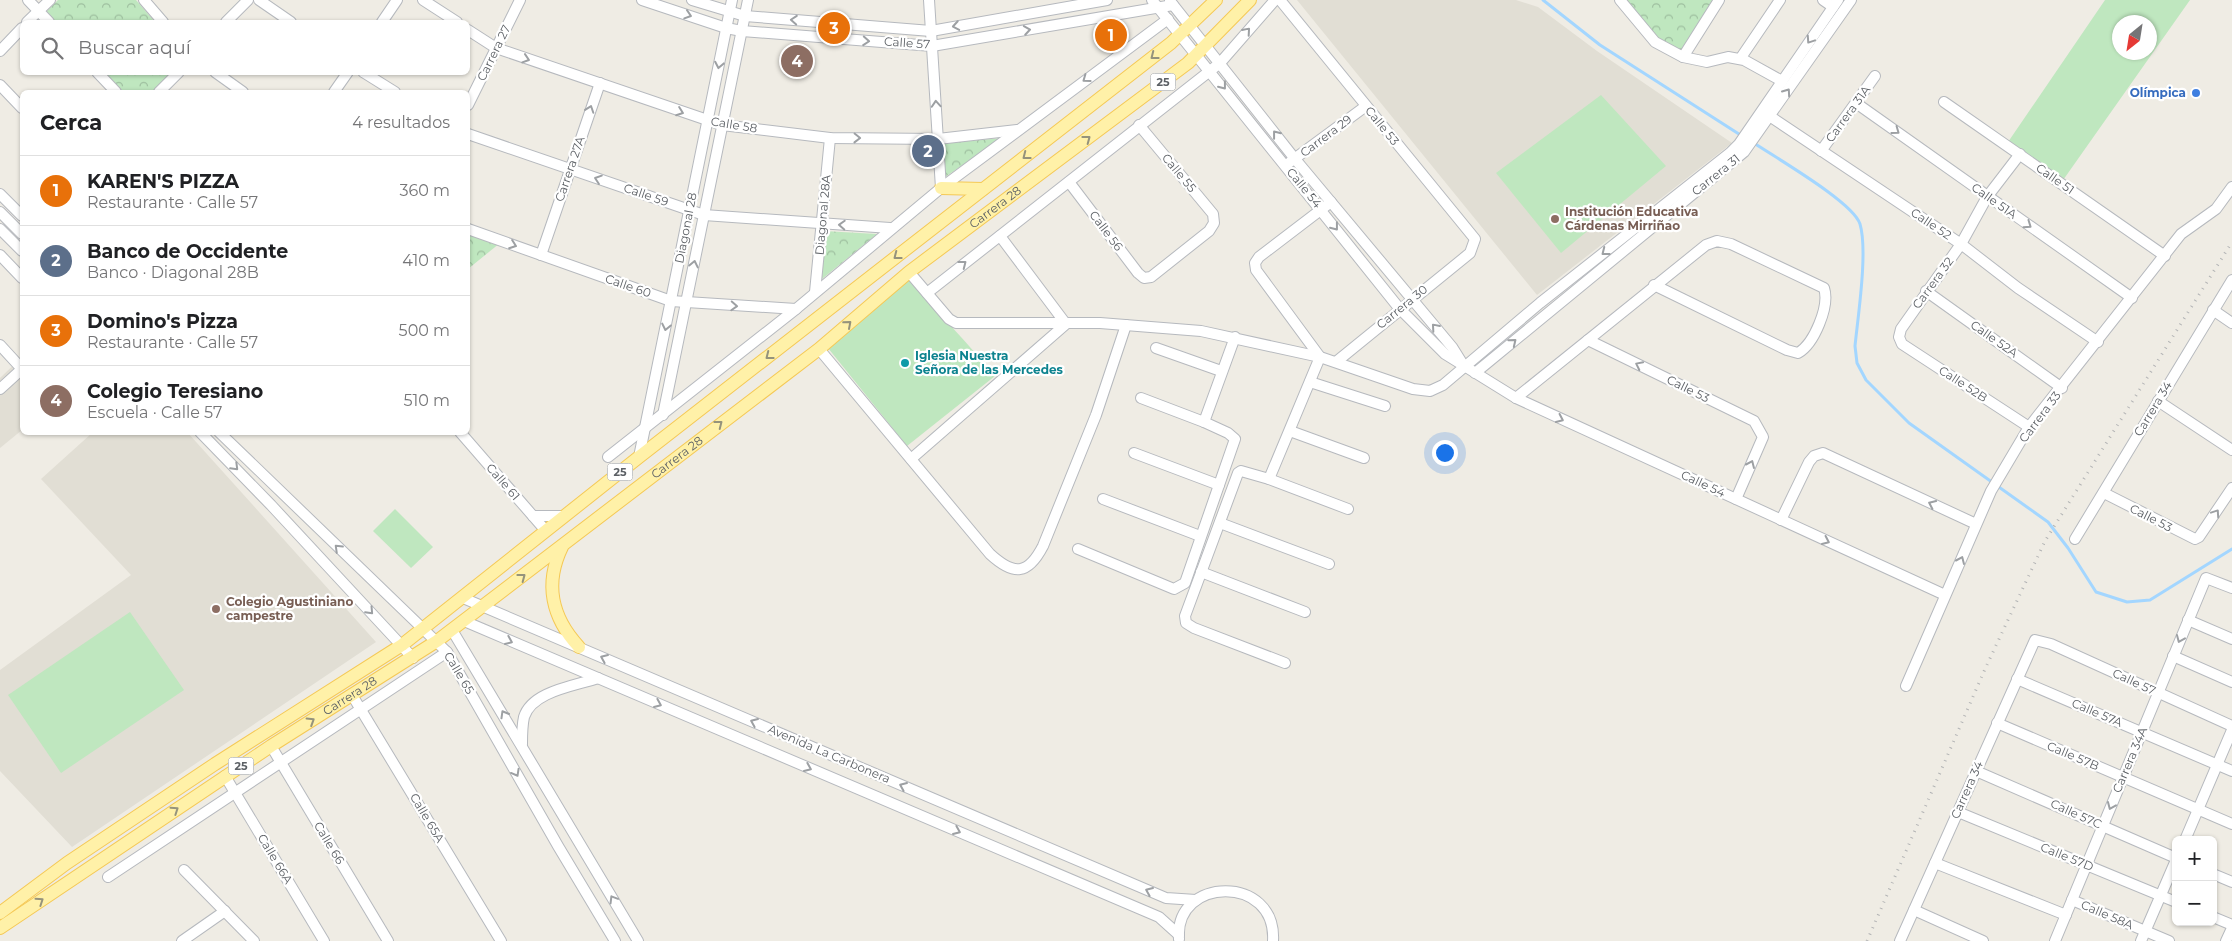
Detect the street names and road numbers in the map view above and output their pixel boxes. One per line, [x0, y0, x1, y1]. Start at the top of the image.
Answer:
street label: Carrera 27 [474, 22, 514, 83]
street label: Calle 57 [884, 33, 931, 52]
road number: 25 [1150, 74, 1176, 90]
street label: Carrera 31A [1822, 82, 1873, 145]
street label: Calle 53 [1362, 103, 1403, 148]
street label: Carrera 29 [1297, 111, 1354, 160]
street label: Calle 58 [710, 113, 759, 136]
street label: Carrera 27A [551, 134, 588, 204]
street label: Calle 55 [1159, 150, 1200, 195]
street label: Carrera 31 [1689, 151, 1743, 199]
street label: Calle 51 [2033, 160, 2077, 197]
street label: Calle 54 [1284, 165, 1325, 211]
street label: Diagonal 28A [812, 174, 834, 256]
street label: Calle 59 [622, 180, 671, 209]
street label: Calle 51A [1969, 180, 2020, 222]
street label: Carrera 28 [966, 182, 1024, 231]
street label: Diagonal 28 [671, 191, 700, 265]
street label: Calle 52 [1908, 205, 1955, 243]
street label: Calle 56 [1086, 208, 1126, 254]
street label: Carrera 32 [1909, 254, 1956, 311]
street label: Calle 60 [603, 271, 653, 300]
street label: Carrera 30 [1373, 281, 1430, 332]
street label: Calle 52A [1968, 317, 2021, 361]
street label: Calle 52B [1936, 362, 1990, 405]
street label: Calle 53 [1664, 372, 1712, 405]
street label: Carrera 34 [2130, 379, 2175, 439]
street label: Carrera 33 [2016, 388, 2064, 445]
street label: Carrera 28 [648, 432, 706, 482]
street label: Calle 61 [483, 460, 523, 503]
road number: 25 [608, 464, 632, 481]
street label: Calle 54 [1679, 467, 1728, 500]
street label: Calle 53 [2127, 500, 2175, 535]
street label: Calle 65 [441, 649, 478, 697]
street label: Calle 57 [2110, 665, 2158, 698]
street label: Carrera 28 [320, 673, 380, 718]
street label: Calle 57A [2069, 695, 2125, 730]
street label: Avenida La Carbonera [766, 721, 893, 786]
street label: Carrera 34A [2109, 724, 2150, 795]
street label: Calle 57B [2045, 738, 2101, 773]
road number: 25 [228, 758, 254, 774]
street label: Carrera 34 [1947, 759, 1986, 821]
street label: Calle 65A [407, 790, 448, 846]
street label: Calle 57C [2048, 796, 2105, 832]
street label: Calle 66 [311, 819, 348, 867]
street label: Calle 66A [255, 831, 296, 887]
street label: Calle 57D [2038, 839, 2096, 874]
street label: Calle 58A [2079, 897, 2136, 932]

